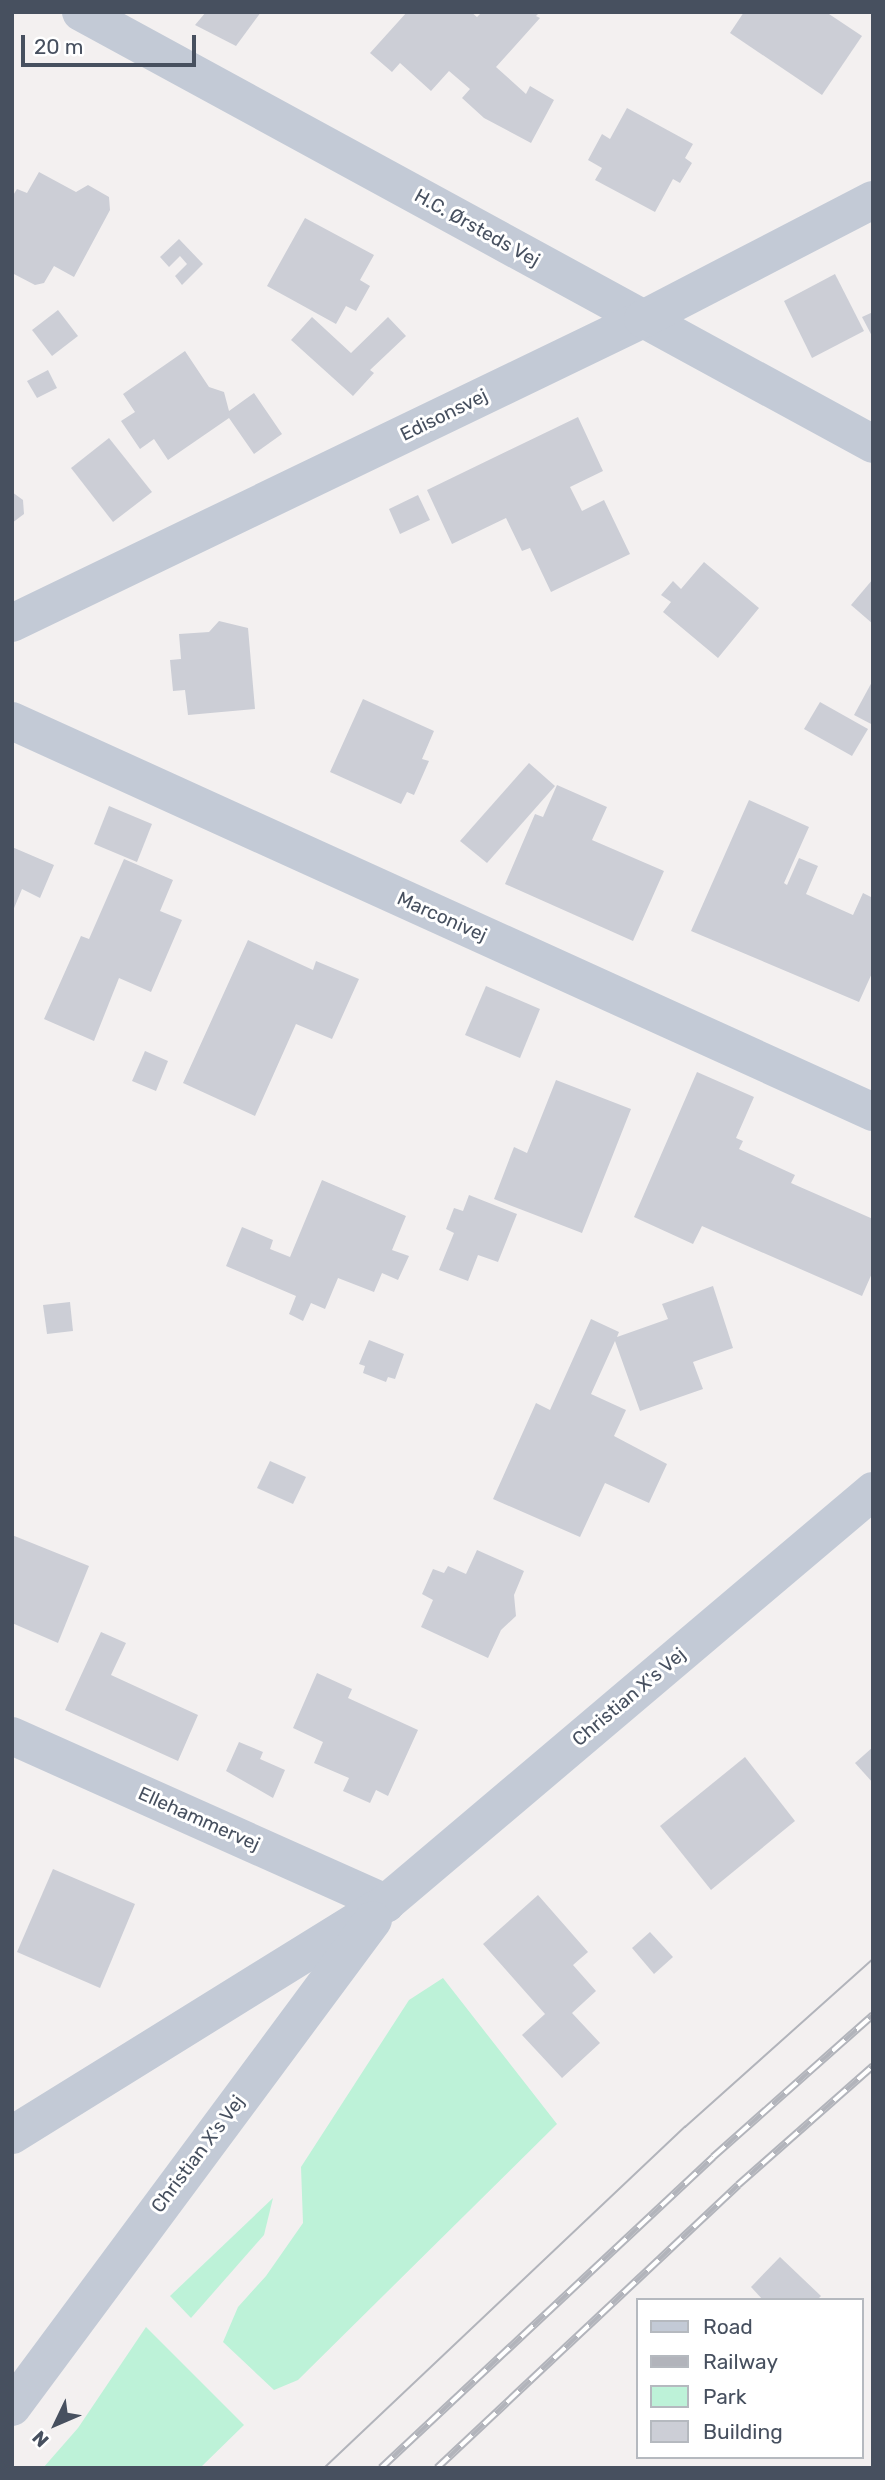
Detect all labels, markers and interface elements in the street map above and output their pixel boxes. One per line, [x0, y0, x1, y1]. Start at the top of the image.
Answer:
scale bar [24, 21, 200, 65]
text: 20 m [34, 34, 83, 59]
street label: H.C. Ørsteds Vej [410, 184, 544, 272]
street label: Edisonsvej [397, 384, 491, 446]
street label: Marconivej [394, 887, 490, 947]
street label: Christian X's Vej [568, 1643, 690, 1751]
street label: Ellehammervej [135, 1782, 263, 1856]
street label: Christian X's Vej [146, 2091, 250, 2217]
legend [636, 2298, 864, 2459]
text: Road [703, 2314, 753, 2339]
text: Railway [703, 2349, 778, 2374]
text: Park [703, 2384, 747, 2409]
north arrow [21, 2389, 91, 2459]
text: Building [703, 2419, 783, 2444]
text: N [28, 2426, 54, 2452]

